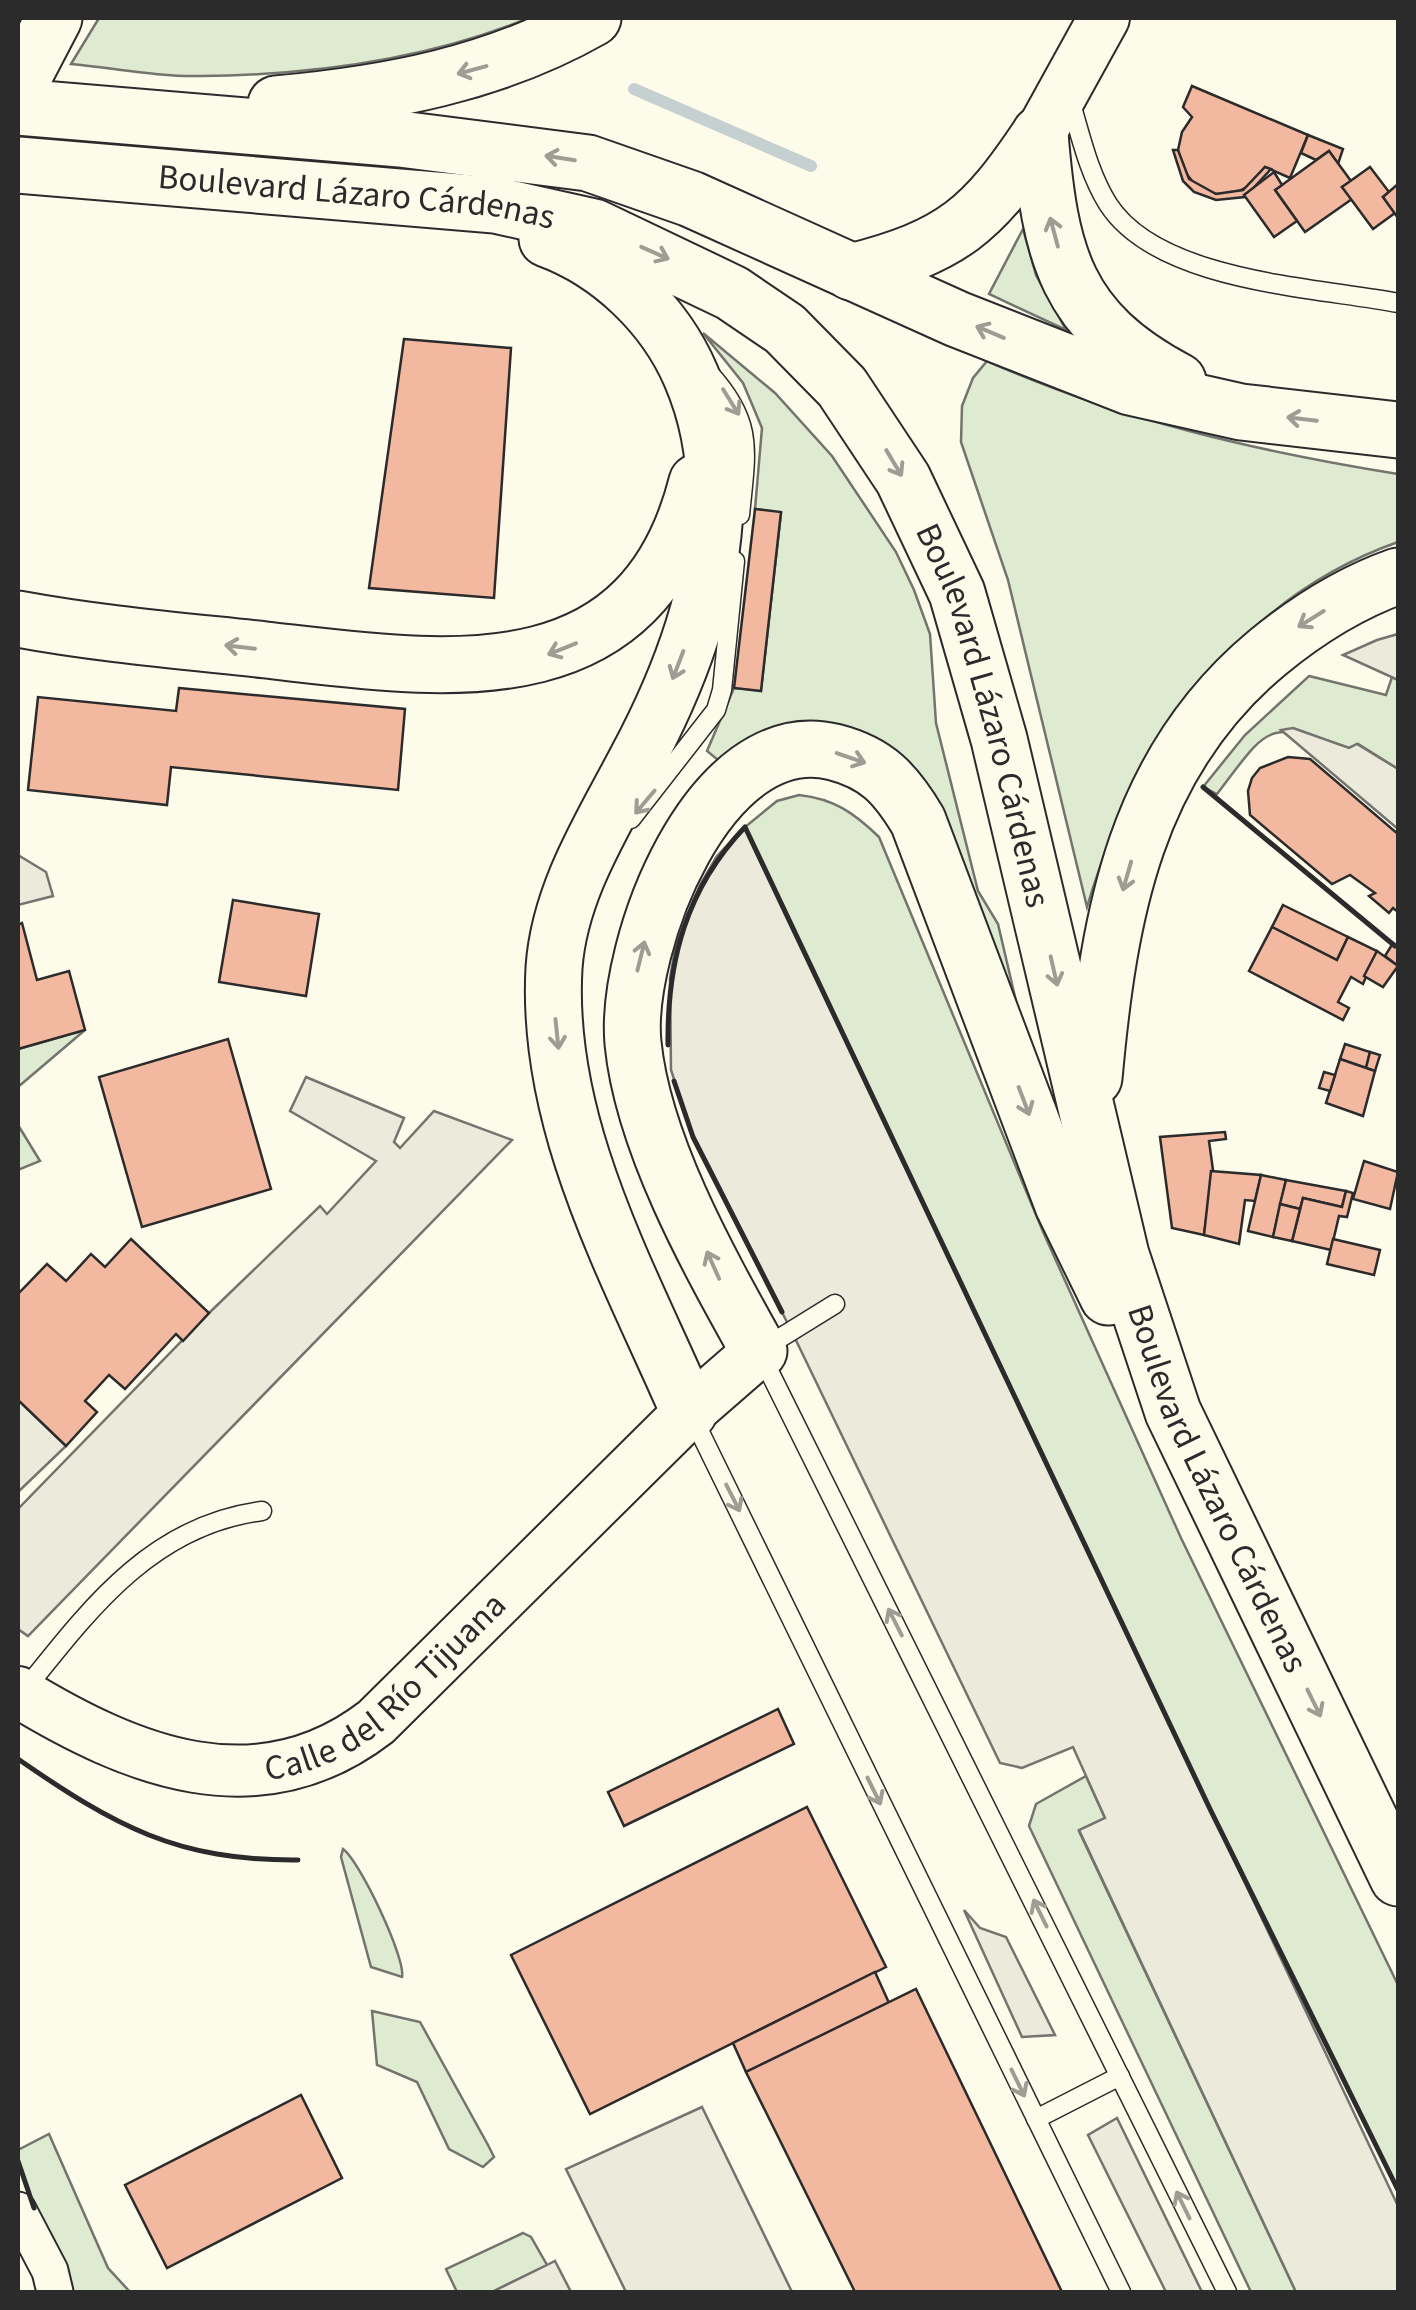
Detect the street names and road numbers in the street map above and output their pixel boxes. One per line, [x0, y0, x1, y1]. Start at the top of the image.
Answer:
street label: Boulevard Lázaro Cárdenas [156, 152, 560, 243]
street label: Boulevard Lázaro Cárdenas [903, 515, 1063, 913]
street label: Boulevard Lázaro Cárdenas [1114, 1298, 1320, 1681]
street label: Calle del Río Tijuana [261, 1581, 518, 1794]

